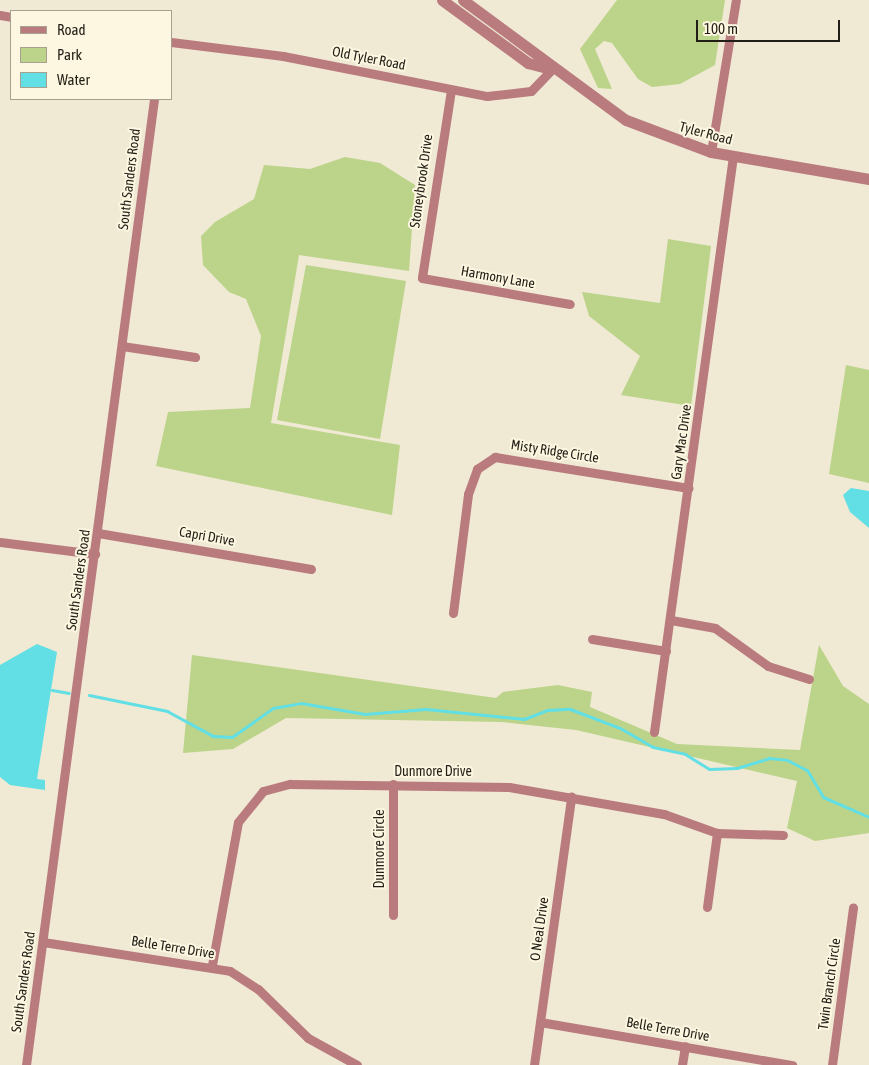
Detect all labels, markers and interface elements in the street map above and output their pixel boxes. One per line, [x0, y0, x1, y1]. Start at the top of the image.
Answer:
legend [10, 10, 172, 100]
scale bar [699, 10, 843, 42]
text: 100 m [704, 20, 738, 37]
text: Road [57, 21, 86, 38]
street label: Old Tyler Road [331, 43, 407, 73]
text: Park [57, 46, 82, 63]
text: Water [57, 71, 90, 88]
street label: Tyler Road [678, 118, 734, 148]
street label: South Sanders Road [114, 127, 144, 231]
street label: Stoneybrook Drive [406, 133, 436, 229]
street label: Harmony Lane [460, 262, 536, 292]
street label: Gary Mac Drive [667, 403, 695, 481]
street label: Misty Ridge Circle [510, 436, 600, 466]
street label: Capri Drive [178, 523, 236, 549]
street label: South Sanders Road [63, 528, 93, 632]
street label: Dunmore Drive [394, 763, 472, 779]
street label: Dunmore Circle [371, 809, 387, 889]
street label: O Neal Drive [526, 896, 552, 962]
street label: South Sanders Road [8, 930, 38, 1034]
street label: Belle Terre Drive [130, 932, 216, 962]
street label: Twin Branch Circle [814, 937, 844, 1031]
street label: Belle Terre Drive [625, 1013, 711, 1045]

